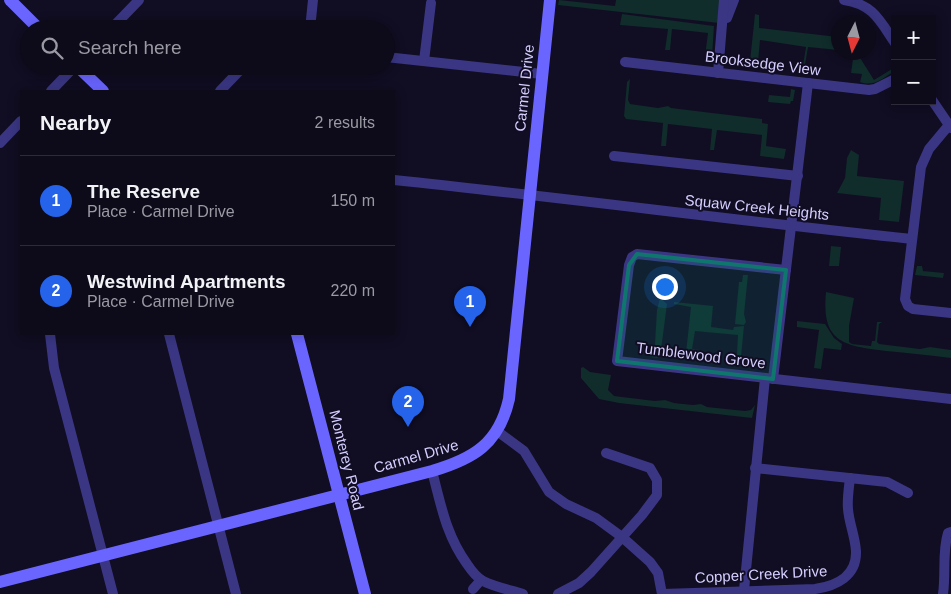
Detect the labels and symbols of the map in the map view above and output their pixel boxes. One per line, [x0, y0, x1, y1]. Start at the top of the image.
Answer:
north arrow [831, 15, 876, 60]
street label: Carmel Drive [511, 44, 537, 132]
street label: Brooksedge View [704, 47, 822, 79]
street label: Squaw Creek Heights [684, 191, 830, 223]
your location [652, 274, 678, 300]
pin: 1 [454, 286, 486, 327]
street label: Tumblewood Grove [635, 339, 767, 371]
pin: 2 [392, 386, 424, 427]
street label: Monterey Road [326, 408, 368, 512]
street label: Carmel Drive [372, 436, 460, 476]
street label: Copper Creek Drive [694, 562, 828, 586]

